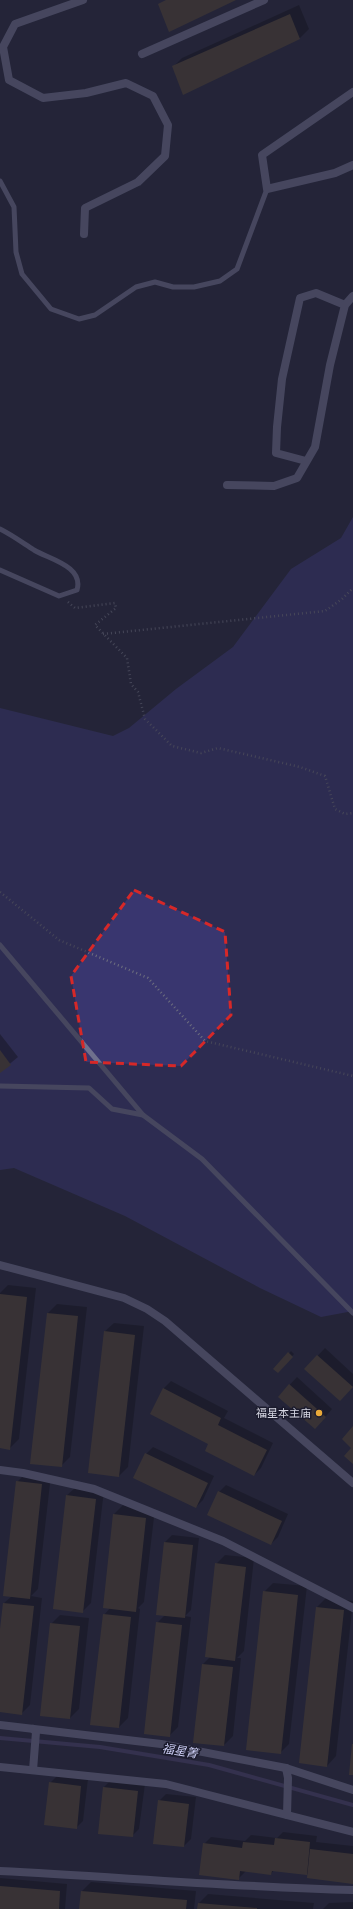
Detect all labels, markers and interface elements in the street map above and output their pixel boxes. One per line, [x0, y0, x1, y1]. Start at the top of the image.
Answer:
place label: 福星本主庙 [256, 1407, 311, 1420]
marker: 福星本主庙 [314, 1408, 324, 1418]
water label: 福星箐 [161, 1741, 201, 1761]

